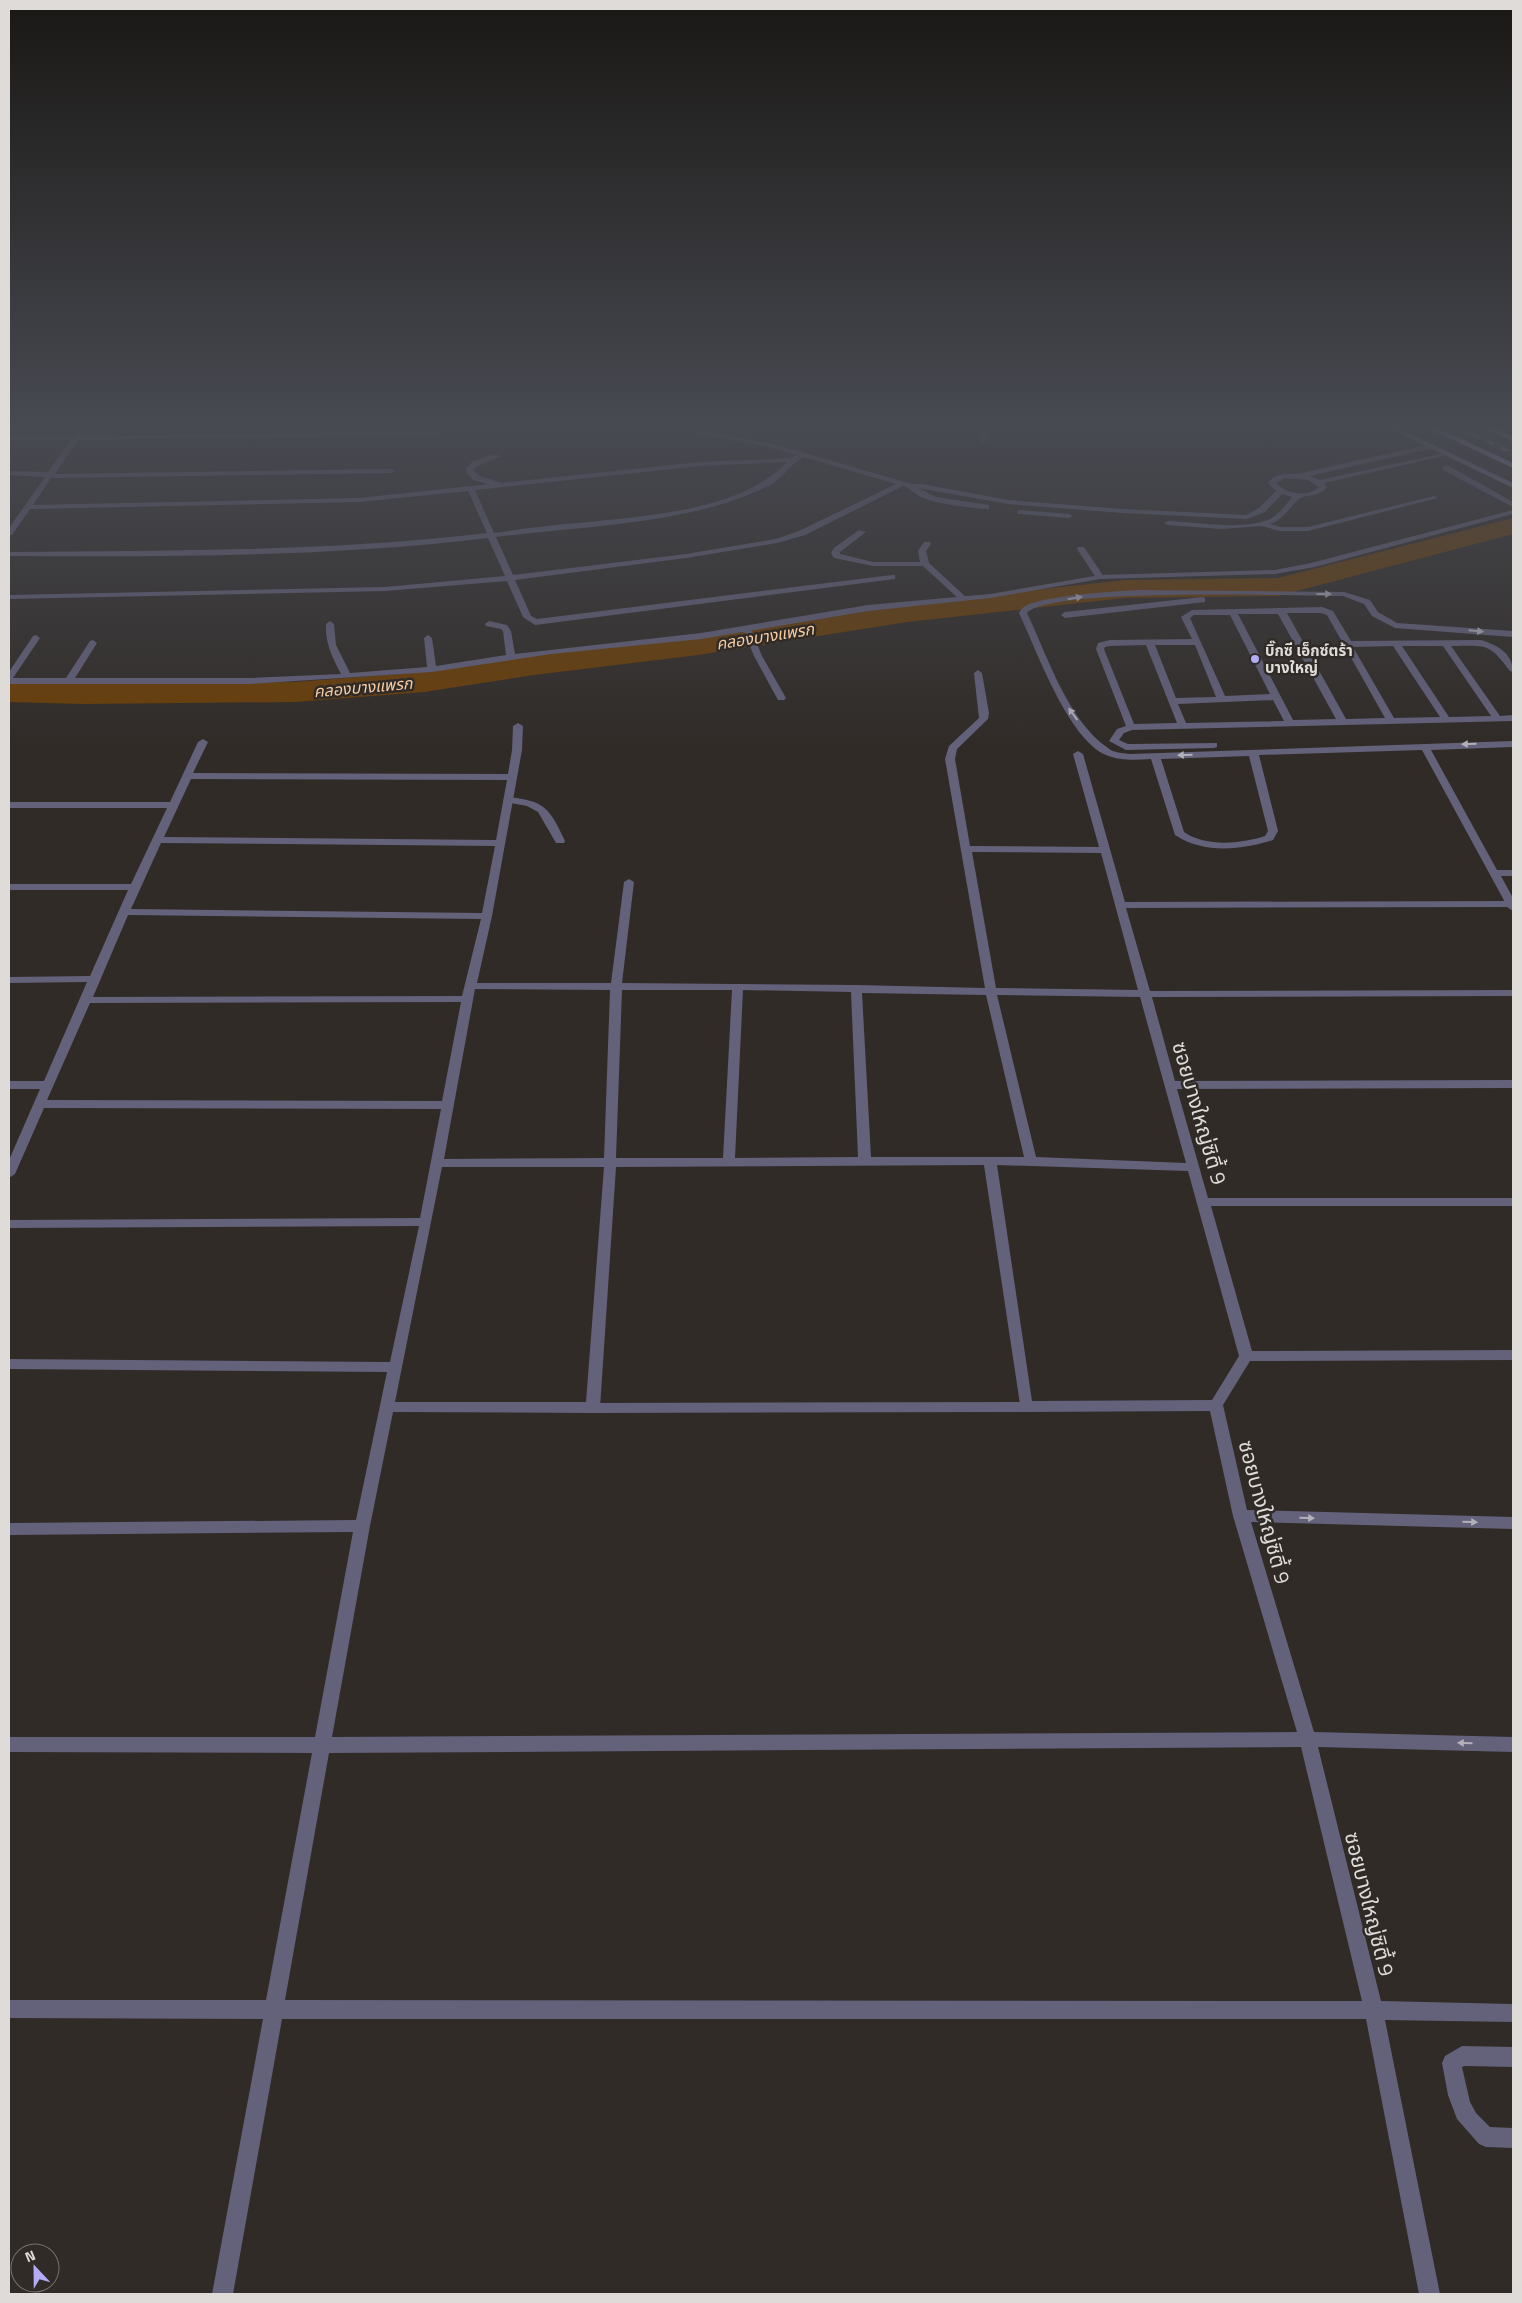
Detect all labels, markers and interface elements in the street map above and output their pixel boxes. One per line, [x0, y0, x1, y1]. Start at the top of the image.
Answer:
one-way arrow [1317, 590, 1333, 598]
one-way arrow [1067, 594, 1083, 602]
water label: คลองบางแพรก [714, 616, 817, 656]
one-way arrow [1468, 627, 1484, 635]
place label: บิ๊กซี เอ็กซ์ตร้า บางใหญ่ [1265, 639, 1353, 679]
marker: บิ๊กซี เอ็กซ์ตร้า บางใหญ่ [1249, 653, 1261, 665]
water label: คลองบางแพรก [313, 671, 415, 703]
one-way arrow [1068, 707, 1078, 721]
one-way arrow [1461, 741, 1477, 749]
one-way arrow [1177, 751, 1193, 759]
street label: ซอยบางใหญ่ซิตี้ 9 [1164, 1038, 1236, 1188]
street label: ซอยบางใหญ่ซิตี้ 9 [1230, 1437, 1300, 1587]
one-way arrow [1300, 1514, 1316, 1522]
one-way arrow [1462, 1518, 1478, 1526]
one-way arrow [1456, 1738, 1472, 1746]
street label: ซอยบางใหญ่ซิตี้ 9 [1337, 1829, 1403, 1979]
north arrow [10, 2243, 60, 2293]
text: N [22, 2244, 38, 2267]

